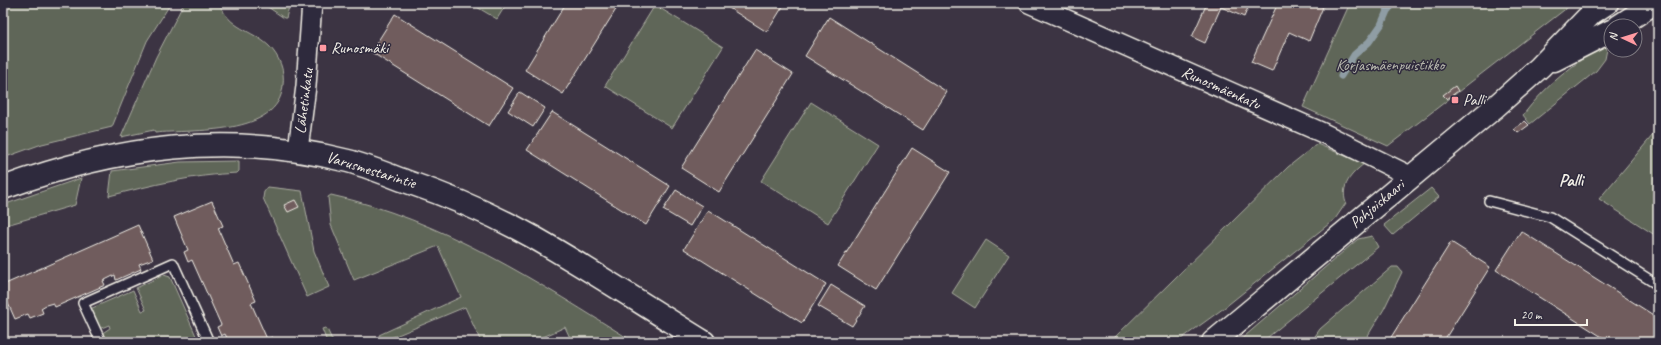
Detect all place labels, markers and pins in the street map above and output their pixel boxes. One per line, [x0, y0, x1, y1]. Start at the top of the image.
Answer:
place label: Runosmäki [331, 38, 390, 58]
marker: Runosmäki [318, 43, 328, 53]
place label: Palli [1463, 90, 1487, 110]
marker: Palli [1450, 95, 1460, 105]

